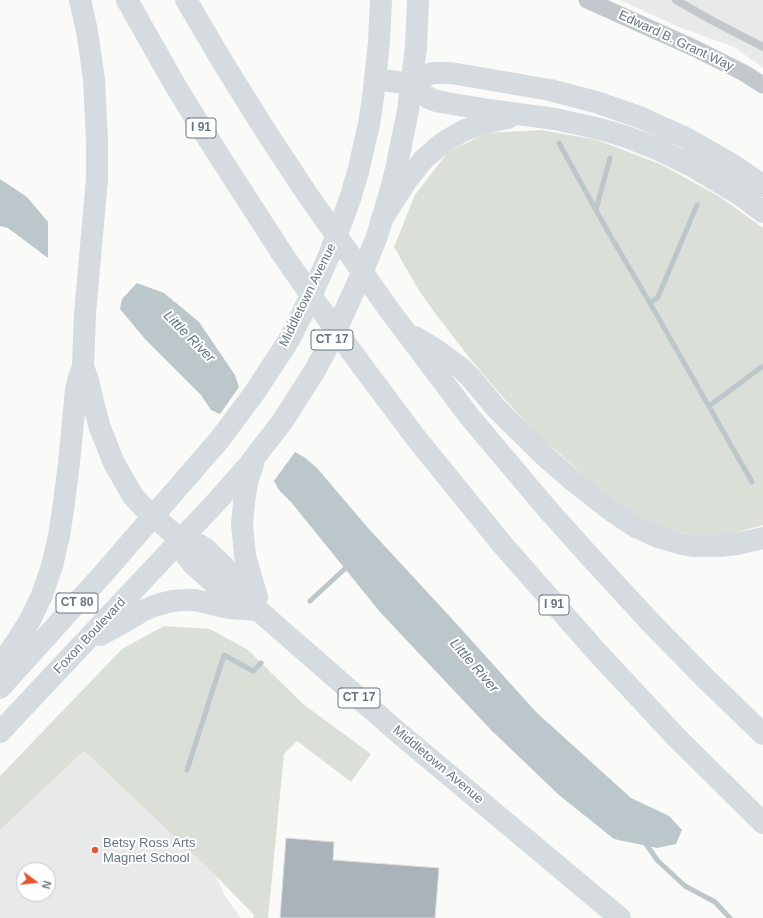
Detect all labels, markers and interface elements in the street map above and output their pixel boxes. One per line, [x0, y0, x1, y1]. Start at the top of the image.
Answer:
street label: Edward B. Grant Way [616, 7, 736, 75]
road number: I 91 [186, 118, 216, 138]
street label: Middletown Avenue [276, 241, 340, 349]
water label: Little River [160, 308, 218, 366]
road number: CT 17 [311, 330, 353, 350]
road number: CT 80 [56, 593, 98, 613]
street label: Foxon Boulevard [51, 595, 129, 677]
road number: I 91 [539, 595, 569, 615]
water label: Little River [446, 636, 502, 696]
road number: CT 17 [338, 688, 380, 708]
street label: Middletown Avenue [390, 723, 486, 807]
place label: Betsy Ross Arts Magnet School [103, 835, 195, 866]
marker: Betsy Ross Arts Magnet School [90, 845, 100, 855]
north arrow [16, 862, 56, 902]
text: N [40, 879, 53, 890]

